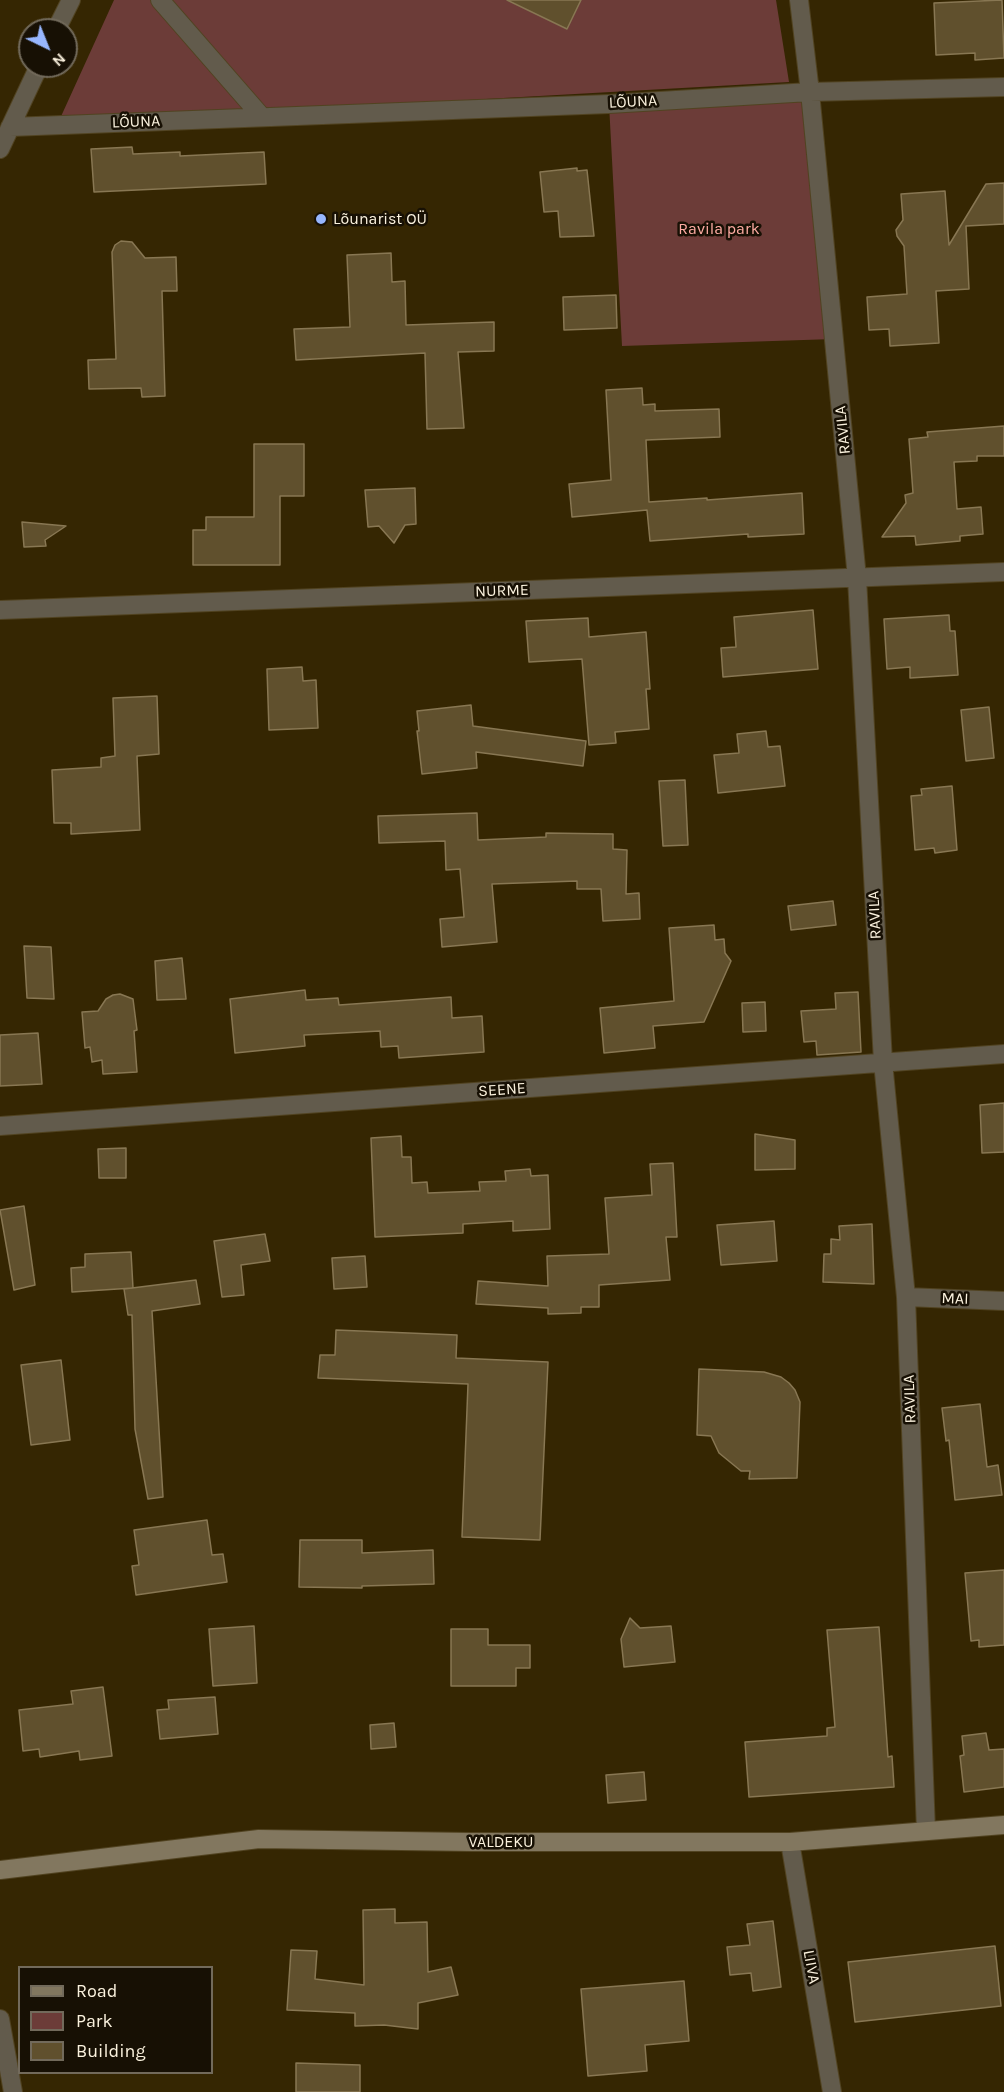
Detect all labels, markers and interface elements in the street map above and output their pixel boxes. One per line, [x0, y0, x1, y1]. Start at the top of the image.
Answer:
north arrow [18, 18, 78, 78]
text: N [49, 49, 70, 71]
street label: LÕUNA [608, 91, 658, 113]
street label: LÕUNA [111, 112, 161, 132]
place label: Lõunarist OÜ [333, 209, 427, 229]
marker: Lõunarist OÜ [314, 212, 328, 226]
park label: Ravila park [678, 219, 760, 239]
street label: RAVILA [831, 405, 855, 455]
street label: NURME [475, 580, 529, 602]
street label: RAVILA [864, 890, 886, 940]
street label: SEENE [478, 1079, 526, 1101]
street label: MAI [941, 1289, 969, 1309]
street label: RAVILA [900, 1374, 920, 1424]
street label: VALDEKU [469, 1832, 533, 1852]
street label: LIIVA [799, 1949, 823, 1985]
legend [18, 1966, 213, 2074]
text: Road [76, 1980, 117, 2002]
text: Park [76, 2010, 113, 2032]
text: Building [76, 2040, 146, 2062]

